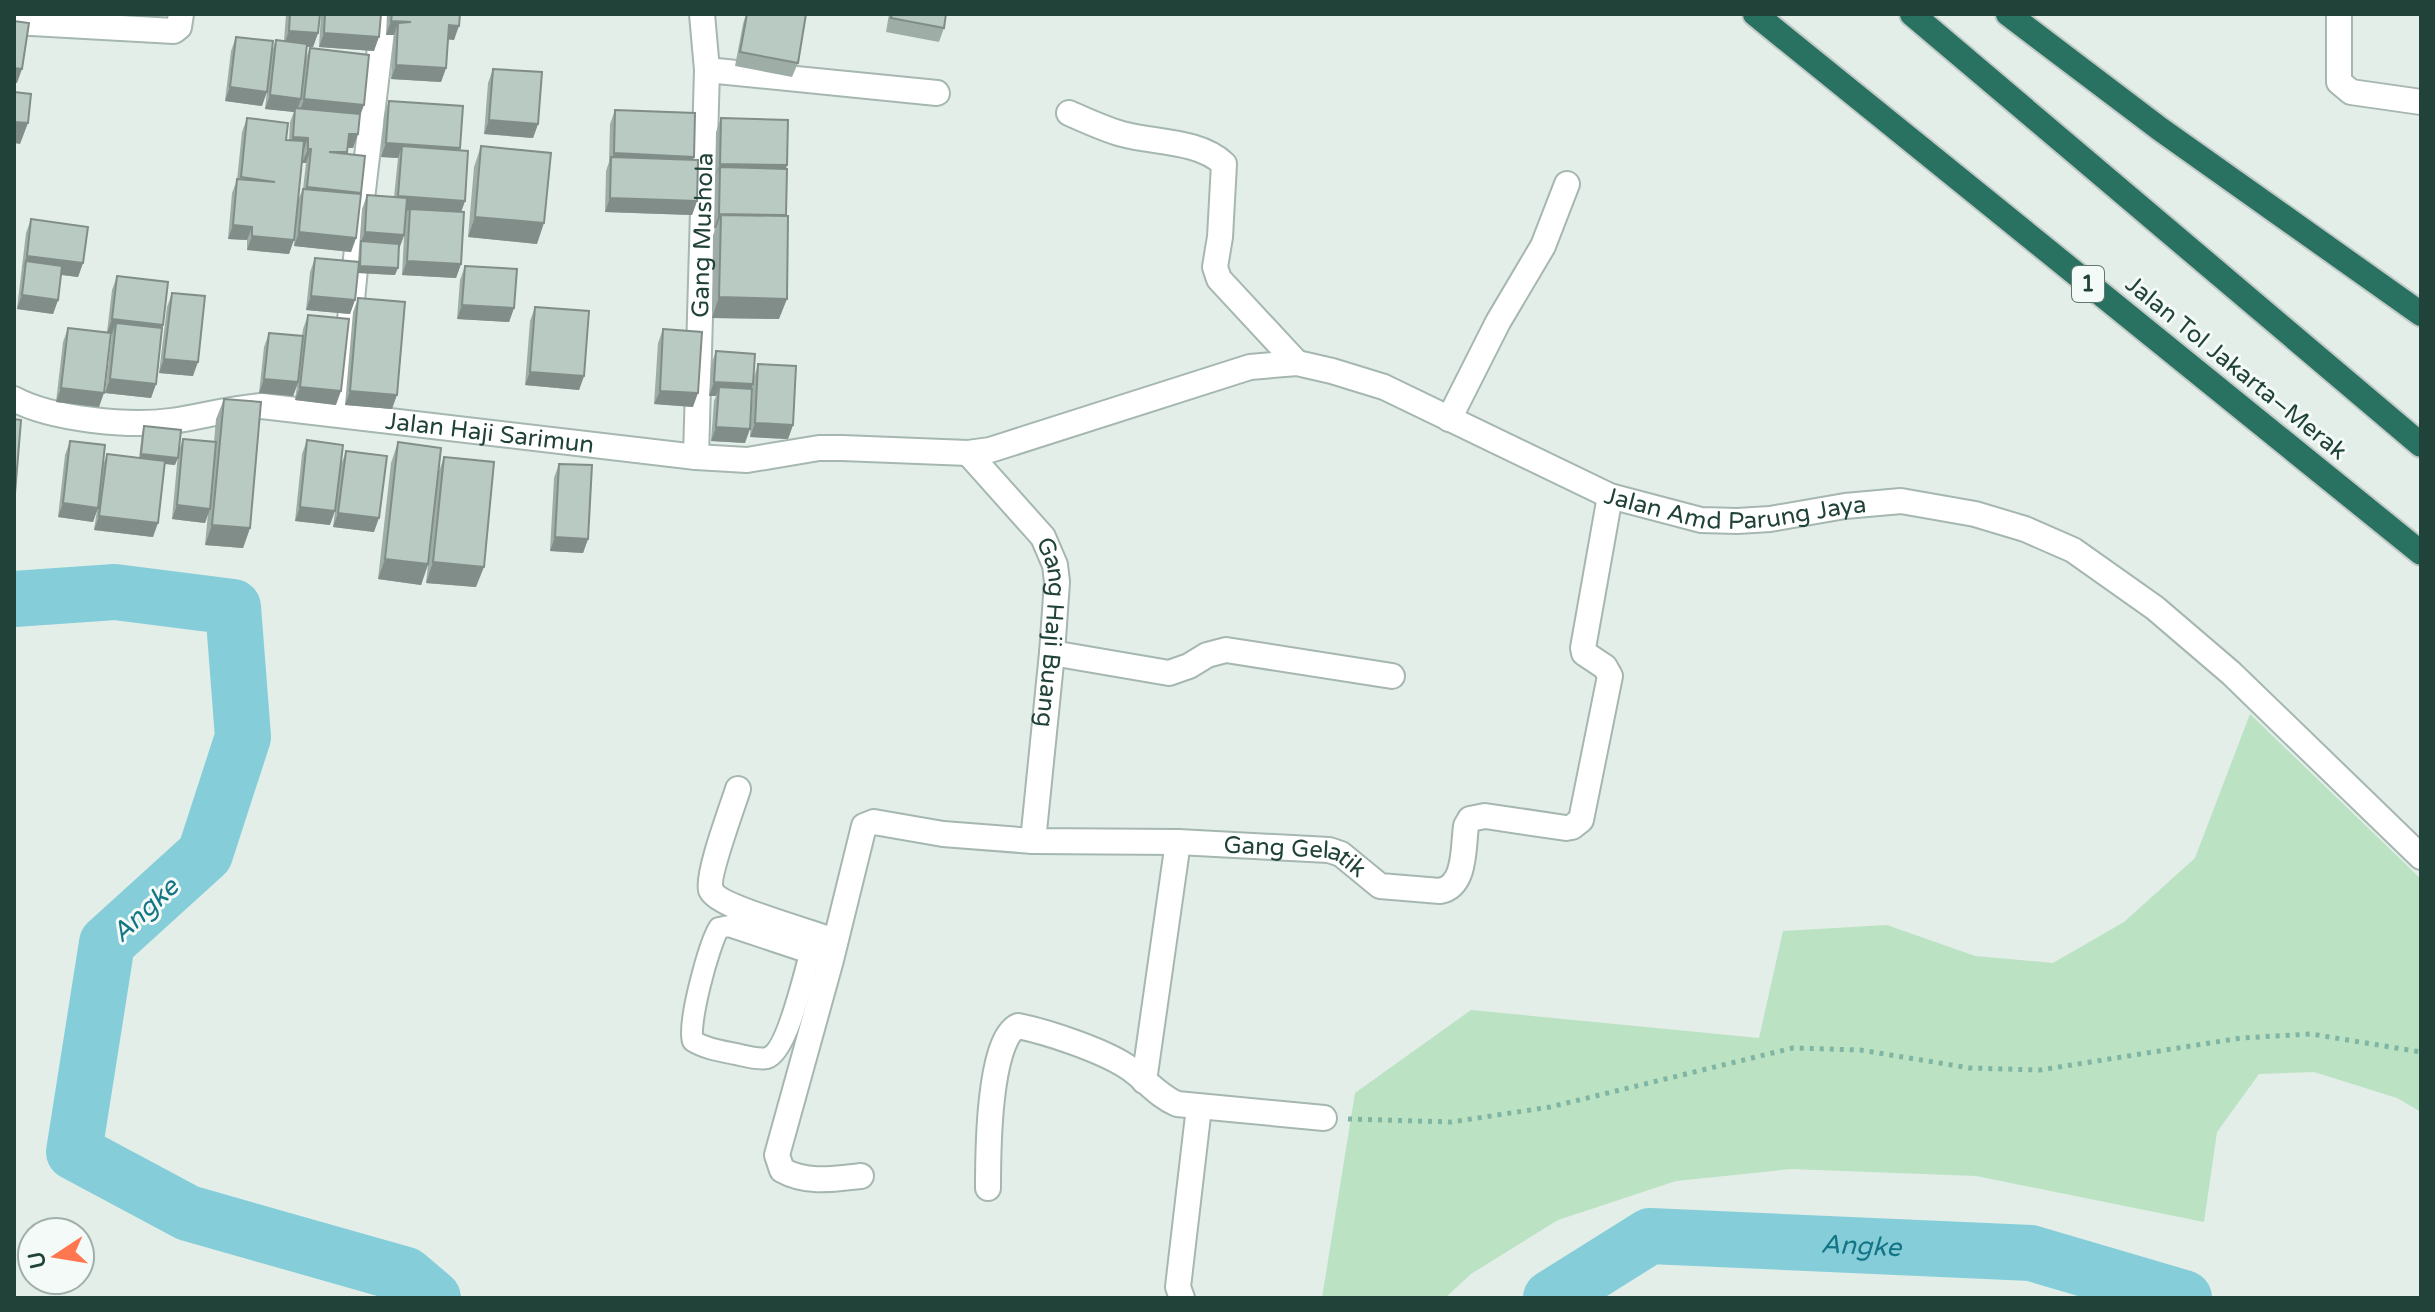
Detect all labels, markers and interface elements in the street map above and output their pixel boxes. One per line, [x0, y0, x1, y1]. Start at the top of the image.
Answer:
street label: Gang Mushola [685, 152, 719, 318]
road number: 1 [2072, 266, 2104, 302]
street label: Jalan Tol Jakarta–Merak [2119, 270, 2353, 466]
street label: Jalan Haji Sarimun [384, 406, 596, 459]
street label: Jalan Amd Parung Jaya [1601, 481, 1868, 536]
street label: Gang Haji Buang [1030, 533, 1071, 729]
street label: Gang Gelatik [1223, 830, 1372, 883]
water label: Angke [105, 870, 186, 949]
north arrow [16, 1216, 96, 1296]
water label: Angke [1820, 1228, 1903, 1263]
text: U [23, 1249, 52, 1271]

